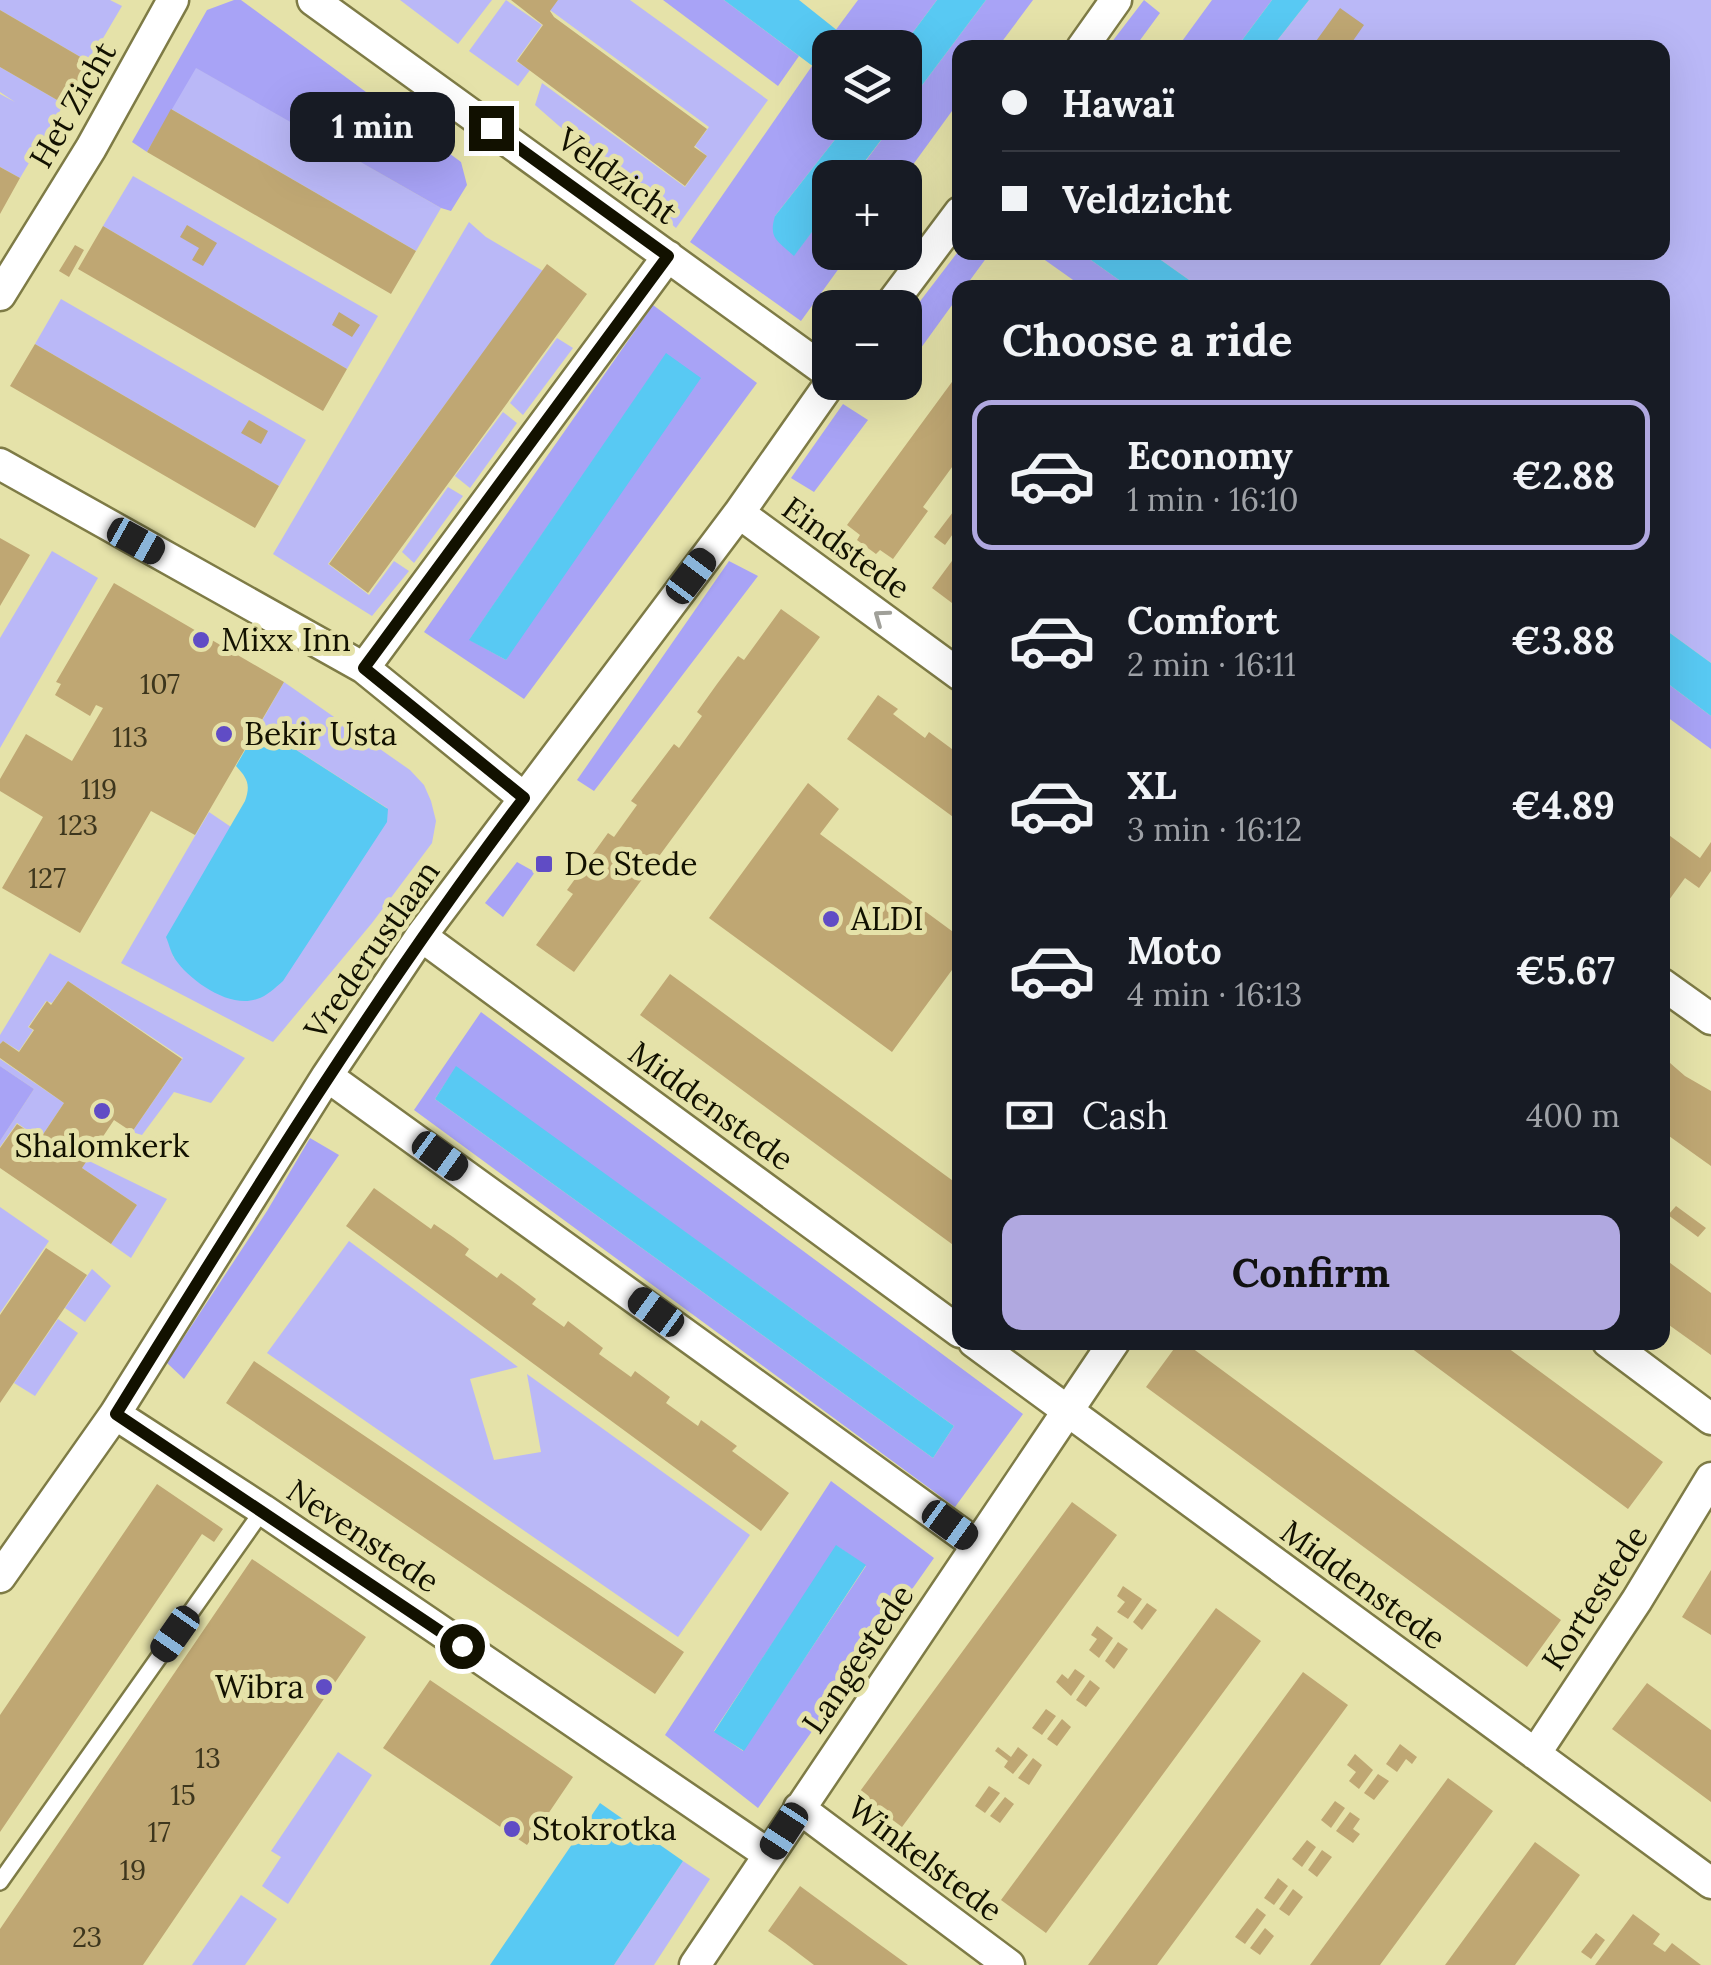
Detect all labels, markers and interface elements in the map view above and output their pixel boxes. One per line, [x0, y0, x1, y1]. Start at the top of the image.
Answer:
map controls [812, 30, 922, 400]
button: layers [812, 30, 922, 140]
street label: Het Zicht [20, 34, 125, 175]
text: Hawaï [1062, 79, 1175, 127]
callout: 1 min [291, 93, 456, 163]
text: 1 min [332, 106, 413, 147]
route end [469, 106, 514, 151]
street label: Veldzicht [548, 118, 686, 233]
button: + [812, 160, 922, 270]
text: Veldzicht [1062, 175, 1232, 223]
button: − [812, 290, 922, 400]
text: Choose a ride [1002, 311, 1292, 368]
icon: car [1007, 430, 1097, 520]
text: Economy [1127, 431, 1293, 479]
text: €2.88 [1512, 451, 1615, 499]
text: 1 min · 16:10 [1127, 479, 1299, 520]
street label: Eindstede [774, 487, 918, 608]
car [102, 513, 170, 569]
car [661, 543, 721, 609]
icon: car [1007, 595, 1097, 685]
text: Comfort [1127, 596, 1279, 644]
one-way arrow [874, 612, 892, 629]
text: €3.88 [1511, 616, 1615, 664]
place label: Mixx Inn [221, 619, 351, 660]
marker: Mixx Inn [190, 629, 212, 651]
text: 2 min · 16:11 [1127, 644, 1296, 685]
house number: 107 [140, 666, 180, 702]
place label: Bekir Usta [244, 713, 397, 754]
house number: 113 [112, 719, 148, 755]
marker: Bekir Usta [213, 723, 235, 745]
icon: car [1007, 760, 1097, 850]
text: XL [1127, 761, 1177, 809]
house number: 119 [81, 771, 117, 807]
text: €4.89 [1511, 781, 1615, 829]
house number: 123 [58, 807, 98, 843]
text: 3 min · 16:12 [1127, 809, 1302, 850]
place label: De Stede [564, 843, 698, 884]
street label: Vrederustlaan [294, 852, 448, 1048]
marker: De Stede [533, 853, 555, 875]
house number: 127 [28, 860, 66, 896]
place label: ALDI [850, 898, 924, 939]
marker: ALDI [820, 908, 842, 930]
icon: car [1007, 925, 1097, 1015]
text: Moto [1127, 926, 1222, 974]
text: €5.67 [1515, 946, 1615, 994]
text: 4 min · 16:13 [1127, 974, 1302, 1015]
street label: Middenstede [621, 1032, 802, 1179]
icon: cash [1002, 1088, 1057, 1143]
text: Cash [1082, 1091, 1169, 1139]
text: 400 m [1526, 1095, 1620, 1136]
marker: Shalomkerk [91, 1100, 113, 1122]
place label: Shalomkerk [14, 1125, 190, 1166]
car [407, 1126, 473, 1186]
button: Confirm [1002, 1215, 1620, 1330]
car [623, 1282, 689, 1342]
street label: Nevenstede [279, 1470, 447, 1601]
car [917, 1495, 983, 1555]
street label: Middenstede [1273, 1511, 1454, 1658]
street label: Kortestede [1533, 1517, 1657, 1678]
street label: Langestede [793, 1576, 922, 1741]
car [146, 1601, 204, 1667]
route start [440, 1624, 485, 1669]
place label: Wibra [215, 1666, 304, 1707]
marker: Wibra [313, 1676, 335, 1698]
house number: 13 [195, 1740, 221, 1776]
house number: 15 [170, 1777, 196, 1813]
street label: Winkelstede [840, 1787, 1011, 1930]
car [755, 1798, 813, 1864]
place label: Stokrotka [532, 1808, 677, 1849]
house number: 17 [147, 1814, 171, 1850]
marker: Stokrotka [501, 1818, 523, 1840]
house number: 19 [120, 1852, 146, 1888]
house number: 23 [72, 1919, 102, 1955]

